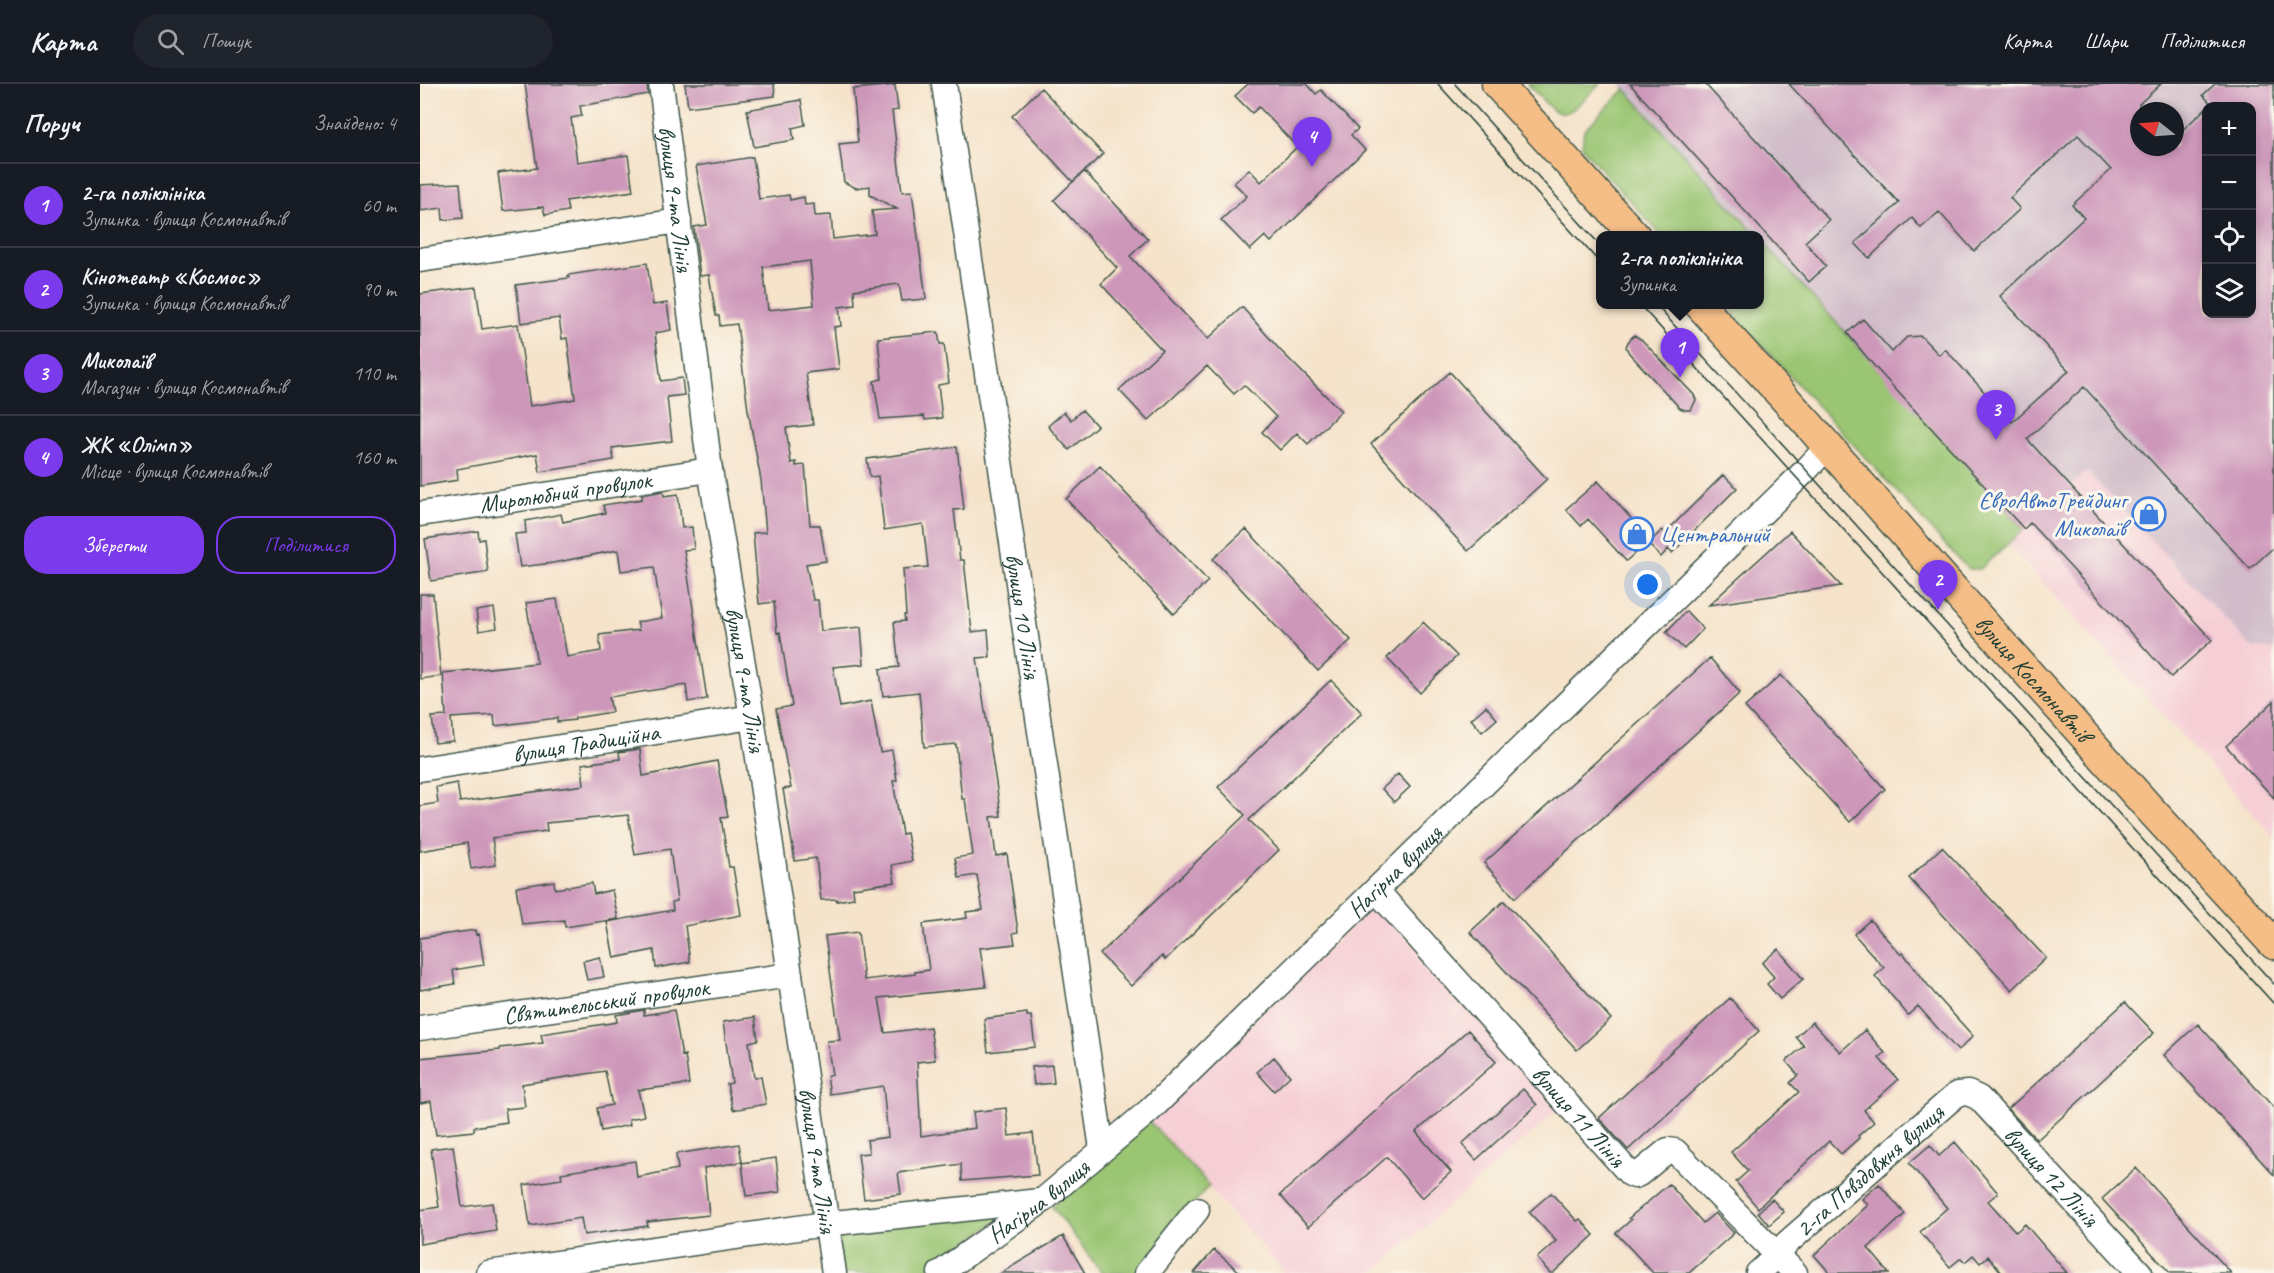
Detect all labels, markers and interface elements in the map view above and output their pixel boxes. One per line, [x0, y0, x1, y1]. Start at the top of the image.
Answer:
search box [133, 14, 553, 68]
text: Карта [30, 24, 97, 59]
icon: search [154, 25, 187, 58]
text: Пошук [202, 27, 251, 55]
text: Карта [2003, 28, 2051, 54]
text: Шари [2084, 28, 2128, 54]
text: Поділитися [2161, 28, 2244, 54]
north arrow [2130, 102, 2184, 156]
map controls [2202, 102, 2256, 318]
button: + [2202, 102, 2256, 156]
text: Поруч [24, 107, 80, 140]
text: Знайдено: 4 [314, 111, 396, 136]
pin: 4 [1292, 118, 1332, 167]
street label: вулиця 9-та Лінія [651, 124, 700, 275]
button: − [2202, 156, 2256, 210]
text: 2-га поліклініка [81, 179, 204, 207]
text: 1 [39, 193, 48, 218]
text: 60 m [362, 193, 396, 218]
text: Зупинка · вулиця Космонавтів [81, 207, 286, 232]
button: locate [2202, 210, 2256, 264]
popup [1596, 231, 1764, 309]
text: 2-га поліклініка [1618, 244, 1742, 272]
text: Кінотеатр «Космос» [81, 263, 261, 291]
button: layers [2202, 264, 2256, 318]
text: Зупинка [1618, 272, 1676, 297]
text: 2 [39, 277, 48, 302]
text: 90 m [362, 277, 396, 302]
text: Зупинка · вулиця Космонавтів [81, 291, 286, 316]
pin: 1 [1660, 328, 1700, 378]
text: Миколаїв [81, 347, 152, 375]
text: 3 [39, 361, 48, 386]
text: 110 m [353, 361, 396, 386]
text: Магазин · вулиця Космонавтів [81, 375, 286, 400]
pin: 3 [1976, 390, 2016, 440]
text: ЖК «Олімп» [81, 431, 192, 459]
text: 4 [39, 445, 48, 470]
text: 160 m [353, 445, 396, 470]
text: Місце · вулиця Космонавтів [81, 459, 268, 484]
street label: Миролюбний провулок [478, 464, 655, 520]
place label: ЄвроАвтоТрейдинг Миколаїв [1979, 485, 2132, 543]
shop icon: ЄвроАвтоТрейдинг Миколаїв [2131, 496, 2167, 532]
button: Зберегти [24, 516, 204, 574]
button: Поділитися [216, 516, 396, 574]
shop icon: Центральний [1619, 516, 1655, 552]
place label: Центральний [1660, 519, 1772, 549]
street label: вулиця 10 Лінія [999, 552, 1047, 682]
pin: 2 [1918, 560, 1958, 610]
your location [1633, 570, 1662, 599]
street label: вулиця 9-та Лінія [719, 605, 772, 756]
street label: вулиця Космонавтів [1968, 609, 2102, 753]
street label: вулиця Традиційна [510, 716, 663, 769]
street label: Нагірна вулиця [1341, 817, 1449, 924]
street label: Святительський провулок [502, 972, 713, 1031]
street label: вулиця 11 Лінія [1525, 1060, 1633, 1175]
street label: вулиця 9-та Лінія [792, 1086, 843, 1237]
street label: 2-га Повздовжня вулиця [1789, 1097, 1951, 1244]
street label: вулиця 12 Лінія [1998, 1120, 2106, 1234]
street label: Нагірна вулиця [982, 1152, 1097, 1250]

